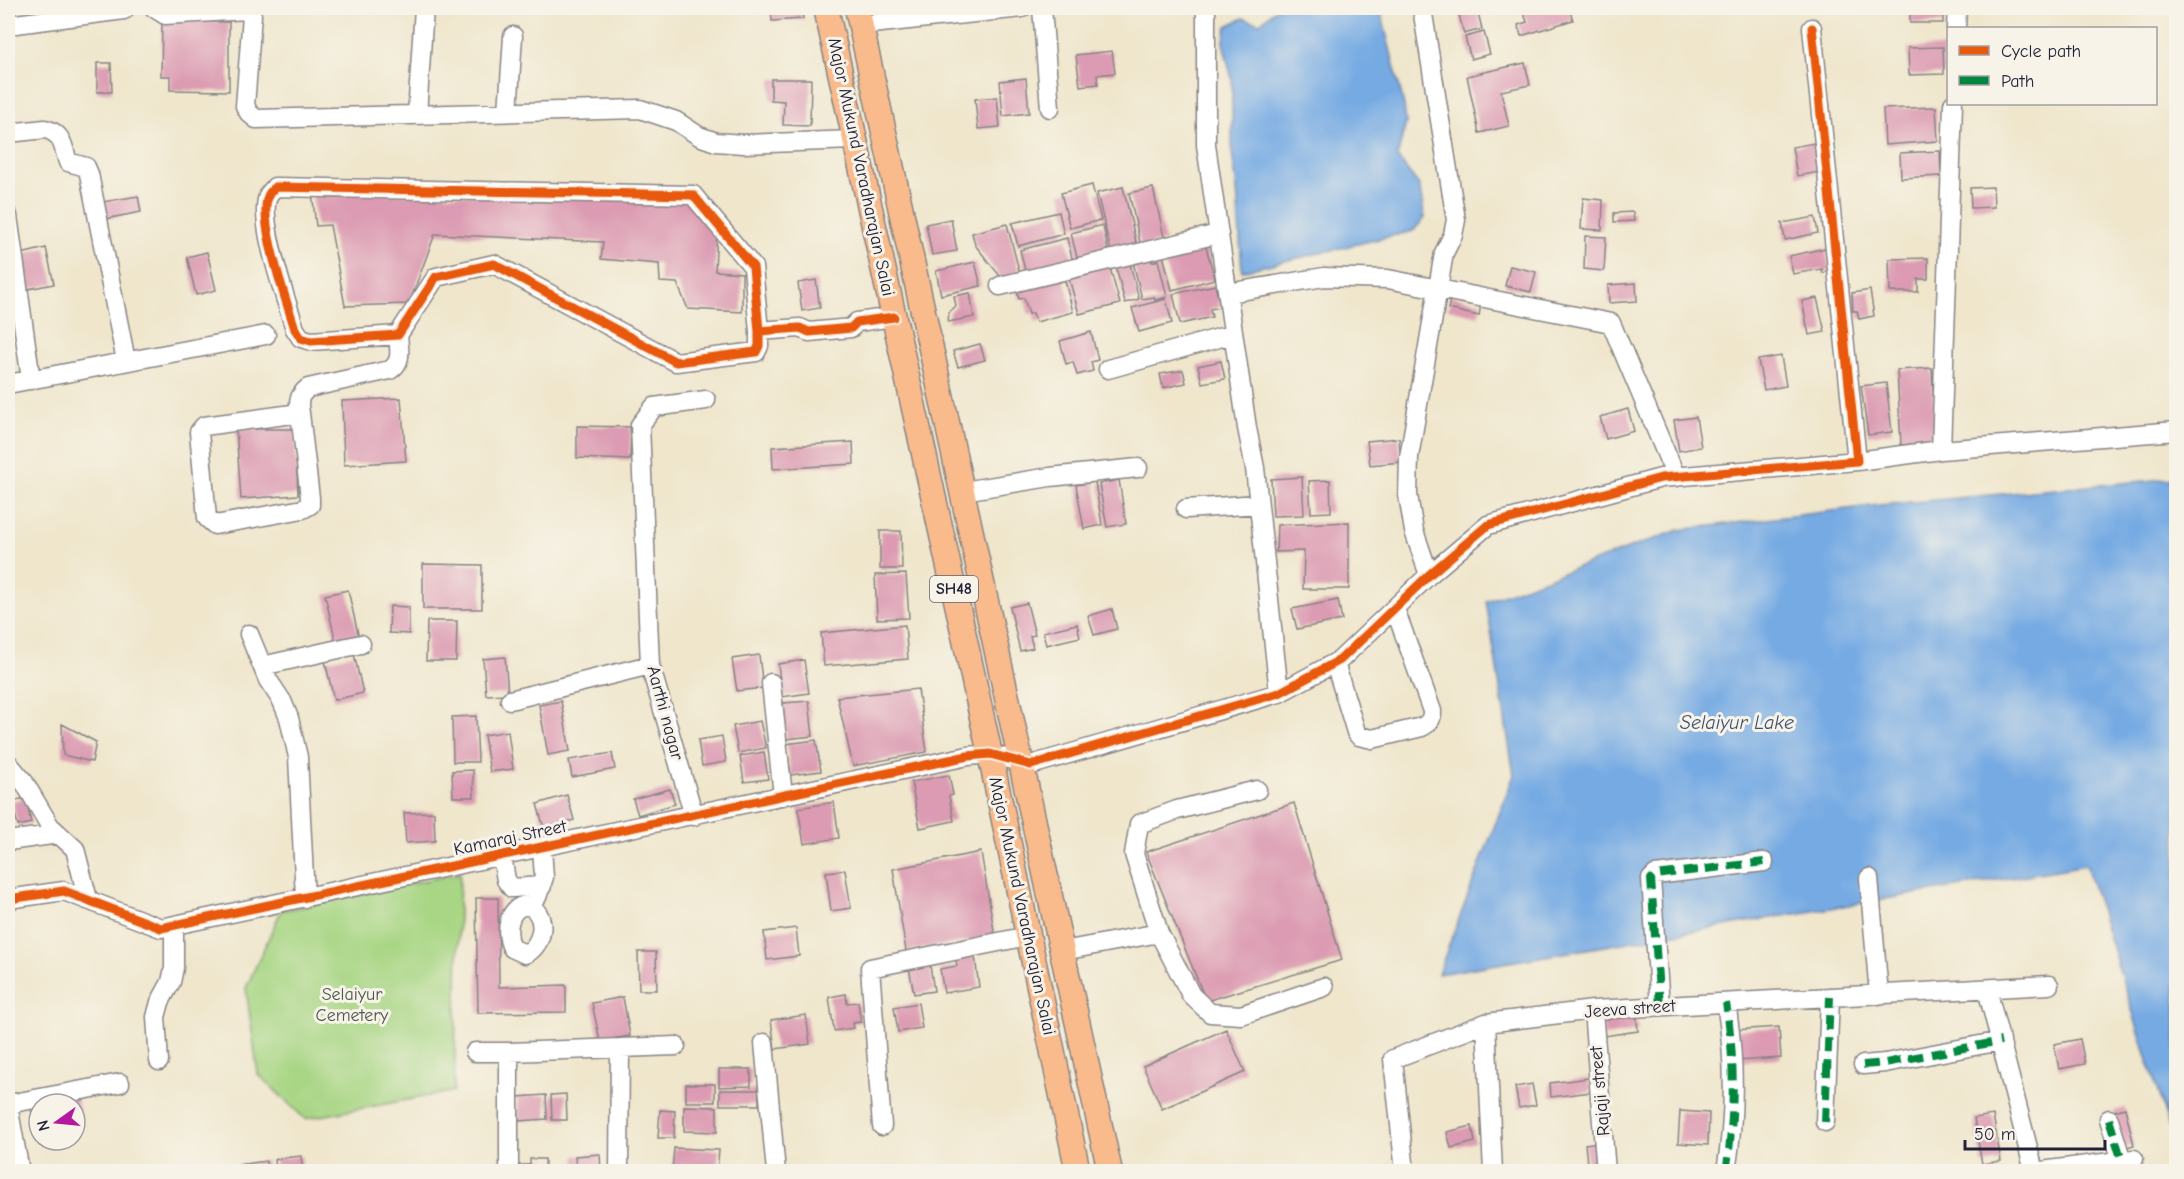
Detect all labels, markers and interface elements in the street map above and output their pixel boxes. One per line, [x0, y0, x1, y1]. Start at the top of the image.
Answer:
legend [1947, 27, 2157, 105]
street label: Major Mukund Varadharajan Salai [823, 36, 899, 298]
text: Cycle path [2001, 41, 2081, 62]
text: Path [2001, 71, 2034, 92]
road number: SH48 [930, 576, 978, 602]
street label: Aarthi nagar [642, 663, 688, 763]
water label: Selaiyur Lake [1680, 711, 1794, 734]
street label: Major Mukund Varadharajan Salai [984, 775, 1060, 1037]
street label: Kamaraj Street [452, 816, 569, 860]
park label: Selaiyur Cemetery [316, 984, 389, 1026]
street label: Jeeva street [1584, 995, 1677, 1023]
street label: Rajaji street [1586, 1044, 1614, 1137]
north arrow [27, 1092, 87, 1152]
scale bar [1965, 1113, 2104, 1151]
text: N [33, 1118, 54, 1133]
text: 50 m [1974, 1124, 2016, 1145]

